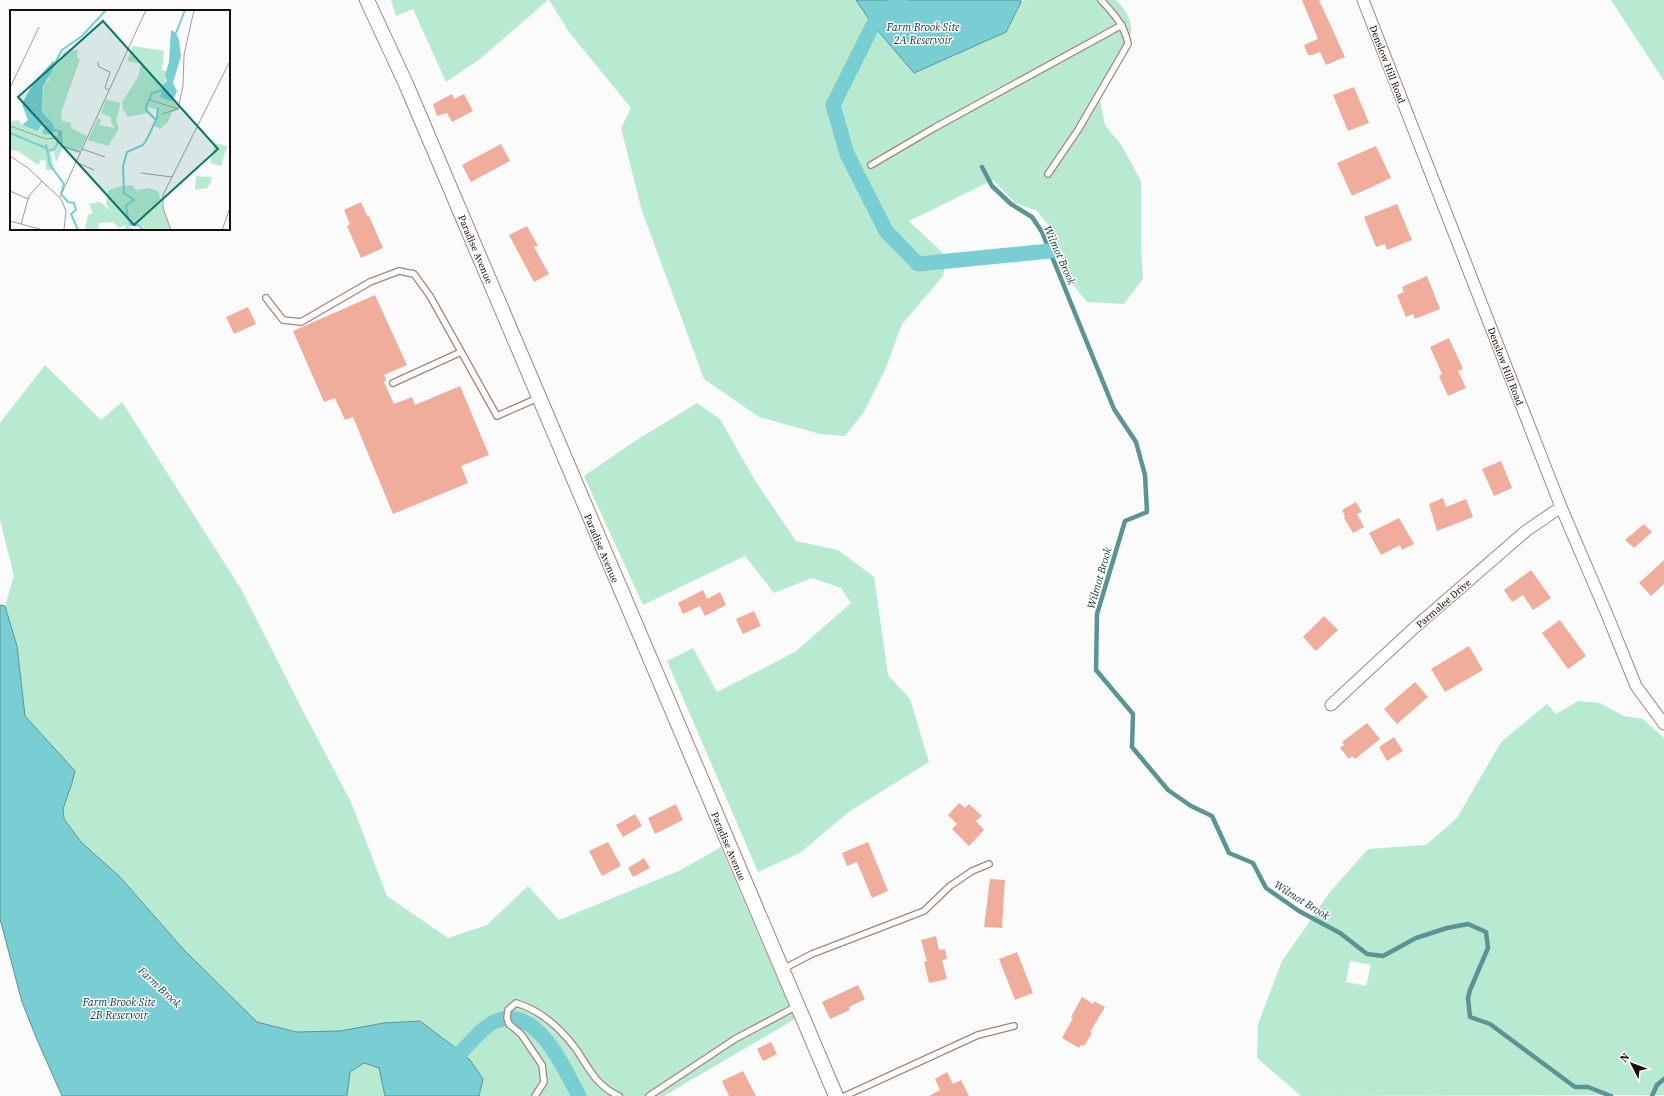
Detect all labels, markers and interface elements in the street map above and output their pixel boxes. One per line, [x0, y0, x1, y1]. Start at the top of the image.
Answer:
inset map [10, 10, 230, 230]
water label: Farm Brook Site 2A Reservoir [885, 20, 960, 48]
street label: Denslow Hill Road [1367, 23, 1409, 105]
street label: Paradise Avenue [455, 213, 496, 286]
water label: Wilmot Brook [1040, 223, 1080, 288]
street label: Denslow Hill Road [1485, 325, 1527, 407]
street label: Paradise Avenue [581, 512, 622, 585]
water label: Wilmot Brook [1084, 545, 1116, 611]
street label: Parmalee Drive [1413, 576, 1474, 631]
street label: Paradise Avenue [708, 810, 749, 883]
water label: Wilmot Brook [1271, 877, 1333, 924]
water label: Farm Brook [134, 963, 185, 1012]
water label: Farm Brook Site 2B Reservoir [81, 995, 156, 1023]
north arrow [1612, 1044, 1652, 1084]
text: N [1617, 1050, 1633, 1066]

